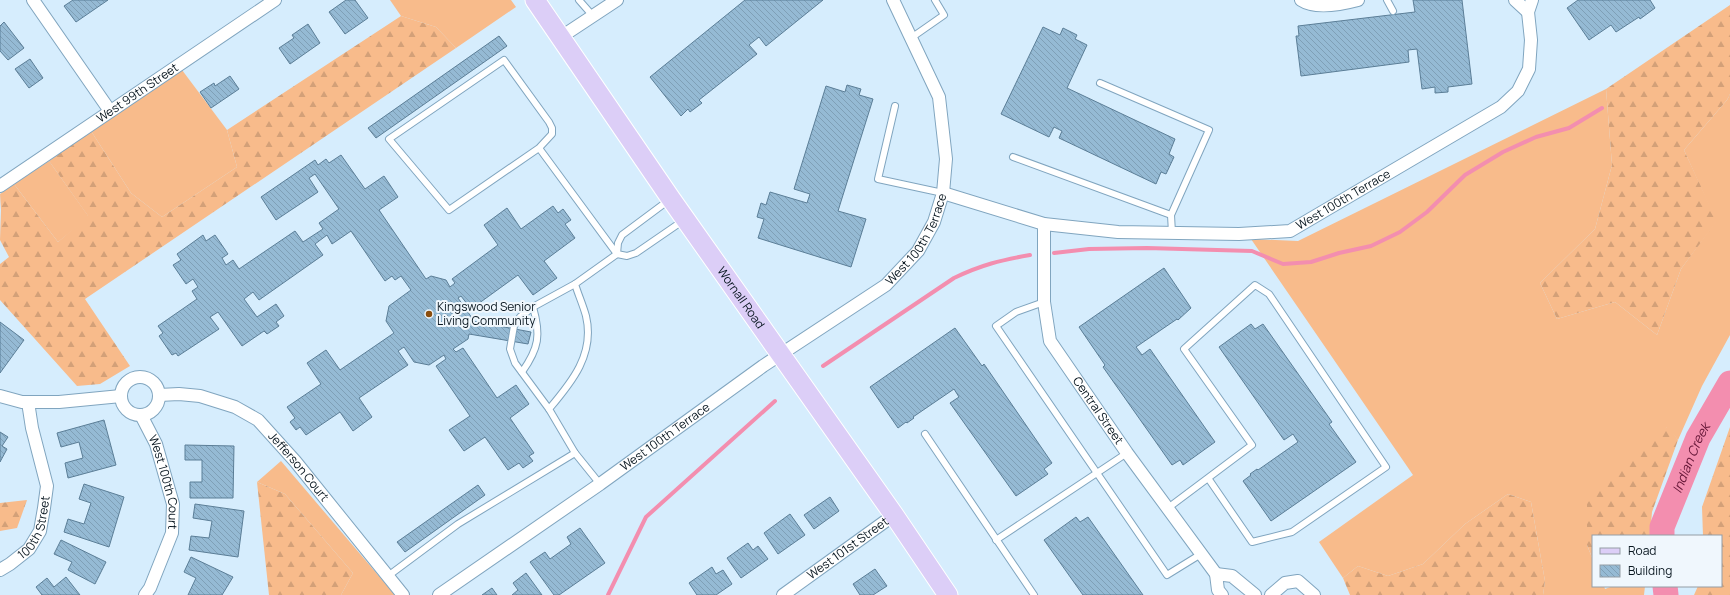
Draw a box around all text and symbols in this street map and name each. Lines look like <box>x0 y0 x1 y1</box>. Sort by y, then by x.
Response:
street label: West 99th Street <box>93 59 182 126</box>
street label: West 100th Terrace <box>1293 165 1393 234</box>
street label: West 100th Terrace <box>881 191 950 289</box>
street label: Wornall Road <box>713 263 769 332</box>
place label: Kingswood Senior Living Community <box>437 298 536 329</box>
marker: Kingswood Senior Living Community <box>424 309 434 319</box>
street label: Central Street <box>1069 373 1128 448</box>
street label: West 100th Terrace <box>617 398 713 475</box>
water label: Indian Creek <box>1668 417 1715 495</box>
street label: Jefferson Court <box>265 428 333 505</box>
street label: West 100th Court <box>145 432 182 530</box>
street label: 100th Street <box>14 495 54 563</box>
street label: West 101st Street <box>803 513 892 583</box>
legend <box>1592 535 1722 587</box>
text: Road <box>1628 542 1656 559</box>
text: Building <box>1628 562 1672 579</box>

